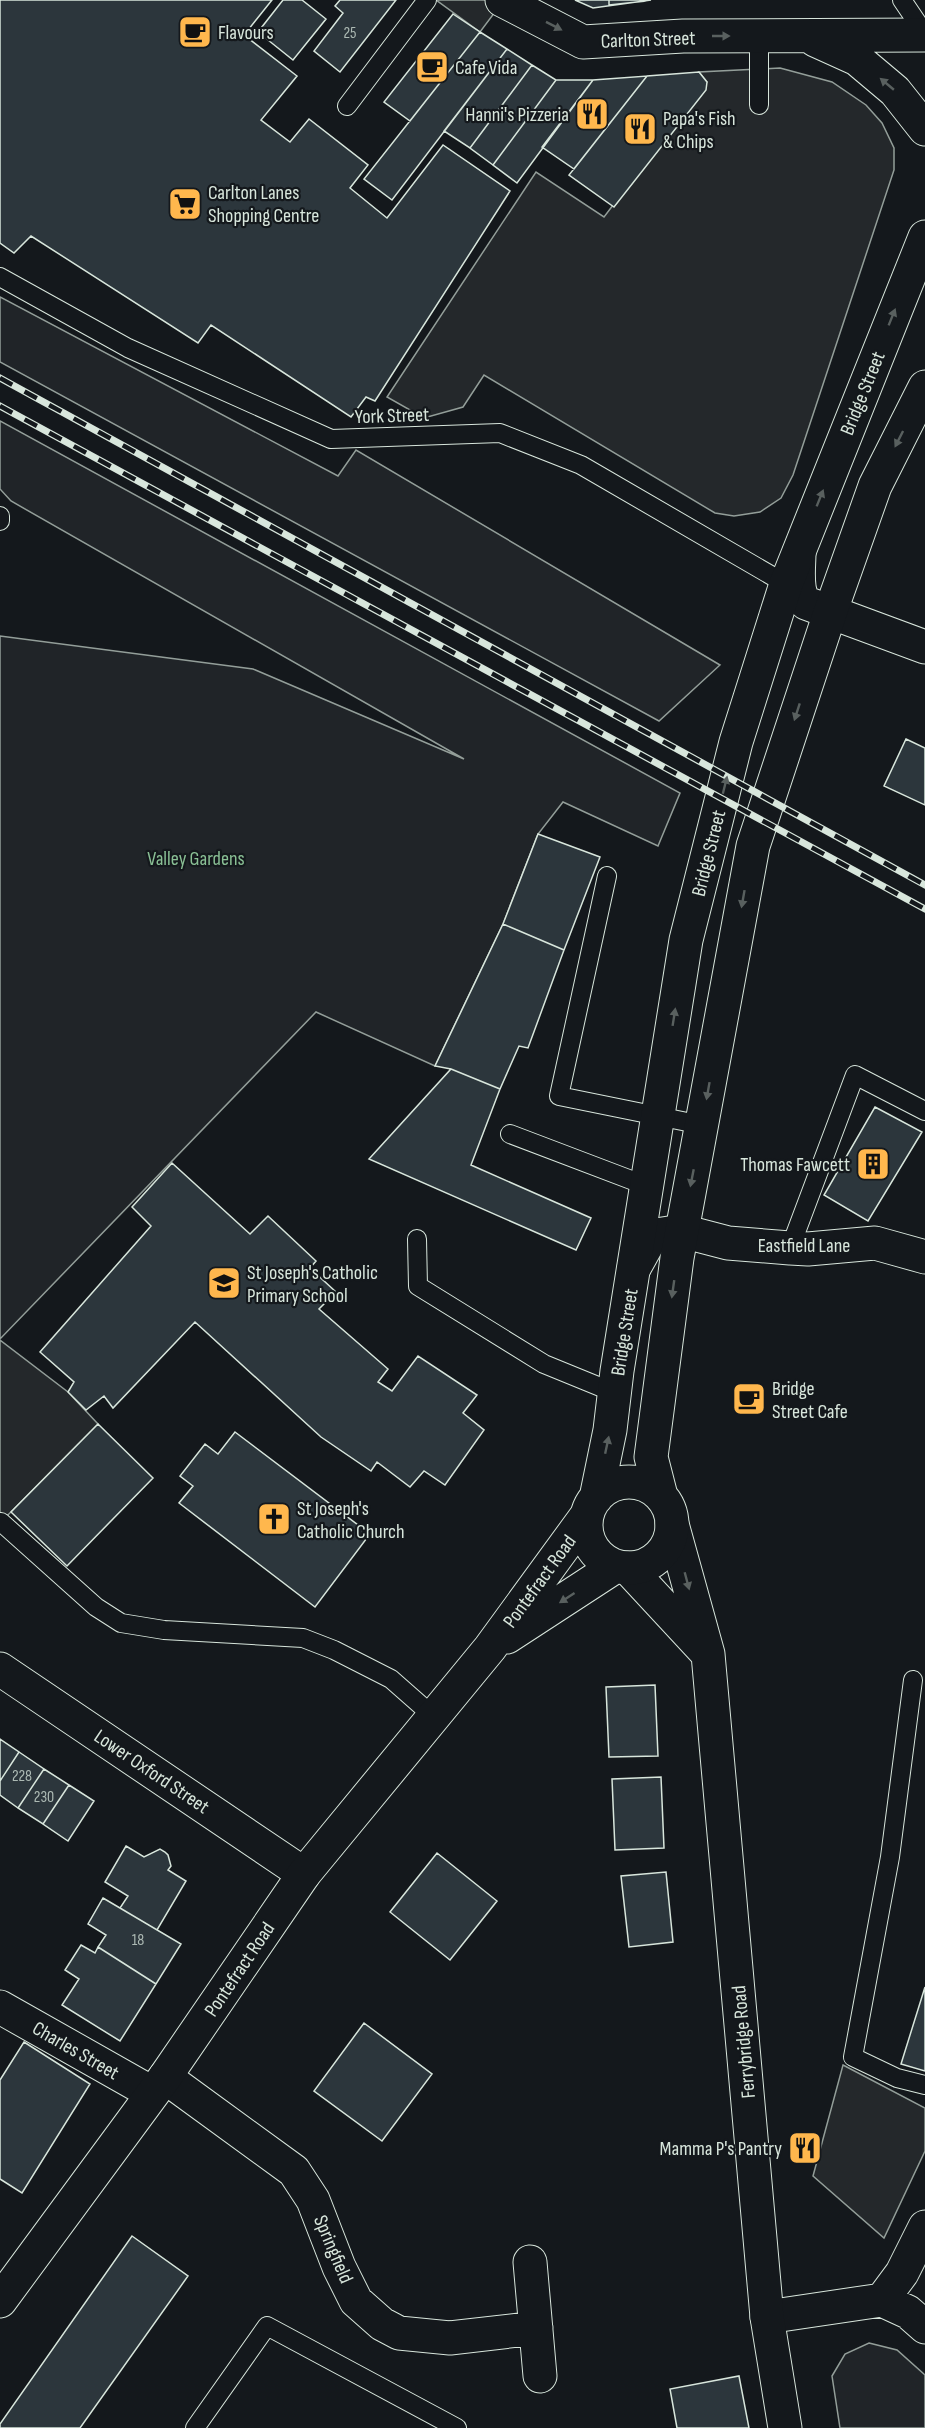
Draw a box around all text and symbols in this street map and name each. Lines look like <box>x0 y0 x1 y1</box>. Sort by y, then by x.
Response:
cafe icon: Flavours <box>177 14 213 50</box>
place label: Flavours <box>218 21 274 45</box>
one-way arrow <box>545 22 562 31</box>
house number: 25 <box>343 24 357 43</box>
street label: Carlton Street <box>600 26 696 54</box>
one-way arrow <box>712 31 731 41</box>
cafe icon: Cafe Vida <box>414 49 450 85</box>
place label: Cafe Vida <box>455 56 517 80</box>
one-way arrow <box>879 78 895 91</box>
restaurant icon: Hanni's Pizzeria <box>574 96 610 132</box>
place label: Hanni's Pizzeria <box>465 103 569 127</box>
place label: Papa's Fish & Chips <box>663 107 736 154</box>
restaurant icon: Papa's Fish & Chips <box>622 111 658 147</box>
place label: Carlton Lanes Shopping Centre <box>208 181 319 228</box>
supermarket icon: Carlton Lanes Shopping Centre <box>167 186 203 222</box>
one-way arrow <box>888 308 897 326</box>
street label: Bridge Street <box>835 348 891 439</box>
street label: York Street <box>354 403 430 429</box>
one-way arrow <box>894 430 903 447</box>
one-way arrow <box>816 489 825 507</box>
one-way arrow <box>792 703 802 721</box>
one-way arrow <box>721 776 730 794</box>
street label: Bridge Street <box>687 808 731 899</box>
park label: Valley Gardens <box>147 847 245 871</box>
one-way arrow <box>738 890 747 909</box>
one-way arrow <box>670 1007 679 1026</box>
one-way arrow <box>703 1082 712 1101</box>
building icon: Thomas Fawcett <box>855 1146 891 1182</box>
place label: Thomas Fawcett <box>740 1153 850 1177</box>
one-way arrow <box>687 1169 696 1188</box>
street label: Eastfield Lane <box>758 1234 850 1258</box>
place label: St Joseph's Catholic Primary School <box>247 1261 378 1308</box>
school or university icon: St Joseph's Catholic Primary School <box>206 1265 242 1301</box>
one-way arrow <box>668 1280 677 1299</box>
street label: Bridge Street <box>606 1287 644 1378</box>
place label: Bridge Street Cafe <box>772 1377 848 1424</box>
cafe icon: Bridge Street Cafe <box>731 1381 767 1417</box>
one-way arrow <box>603 1436 612 1455</box>
place label: St Joseph's Catholic Church <box>297 1497 405 1544</box>
church icon: St Joseph's Catholic Church <box>256 1501 292 1537</box>
street label: Pontefract Road <box>498 1531 581 1633</box>
one-way arrow <box>683 1571 693 1590</box>
one-way arrow <box>558 1592 575 1603</box>
street label: Lower Oxford Street <box>89 1725 214 1819</box>
house number: 228 <box>12 1767 32 1786</box>
house number: 230 <box>34 1788 54 1807</box>
street label: Pontefract Road <box>199 1918 280 2021</box>
house number: 18 <box>132 1931 144 1950</box>
street label: Ferrybridge Road <box>727 1984 761 2099</box>
street label: Charles Street <box>28 2016 123 2085</box>
restaurant icon: Mamma P's Pantry <box>787 2130 823 2166</box>
place label: Mamma P's Pantry <box>660 2137 782 2161</box>
street label: Springfield <box>308 2212 358 2287</box>

